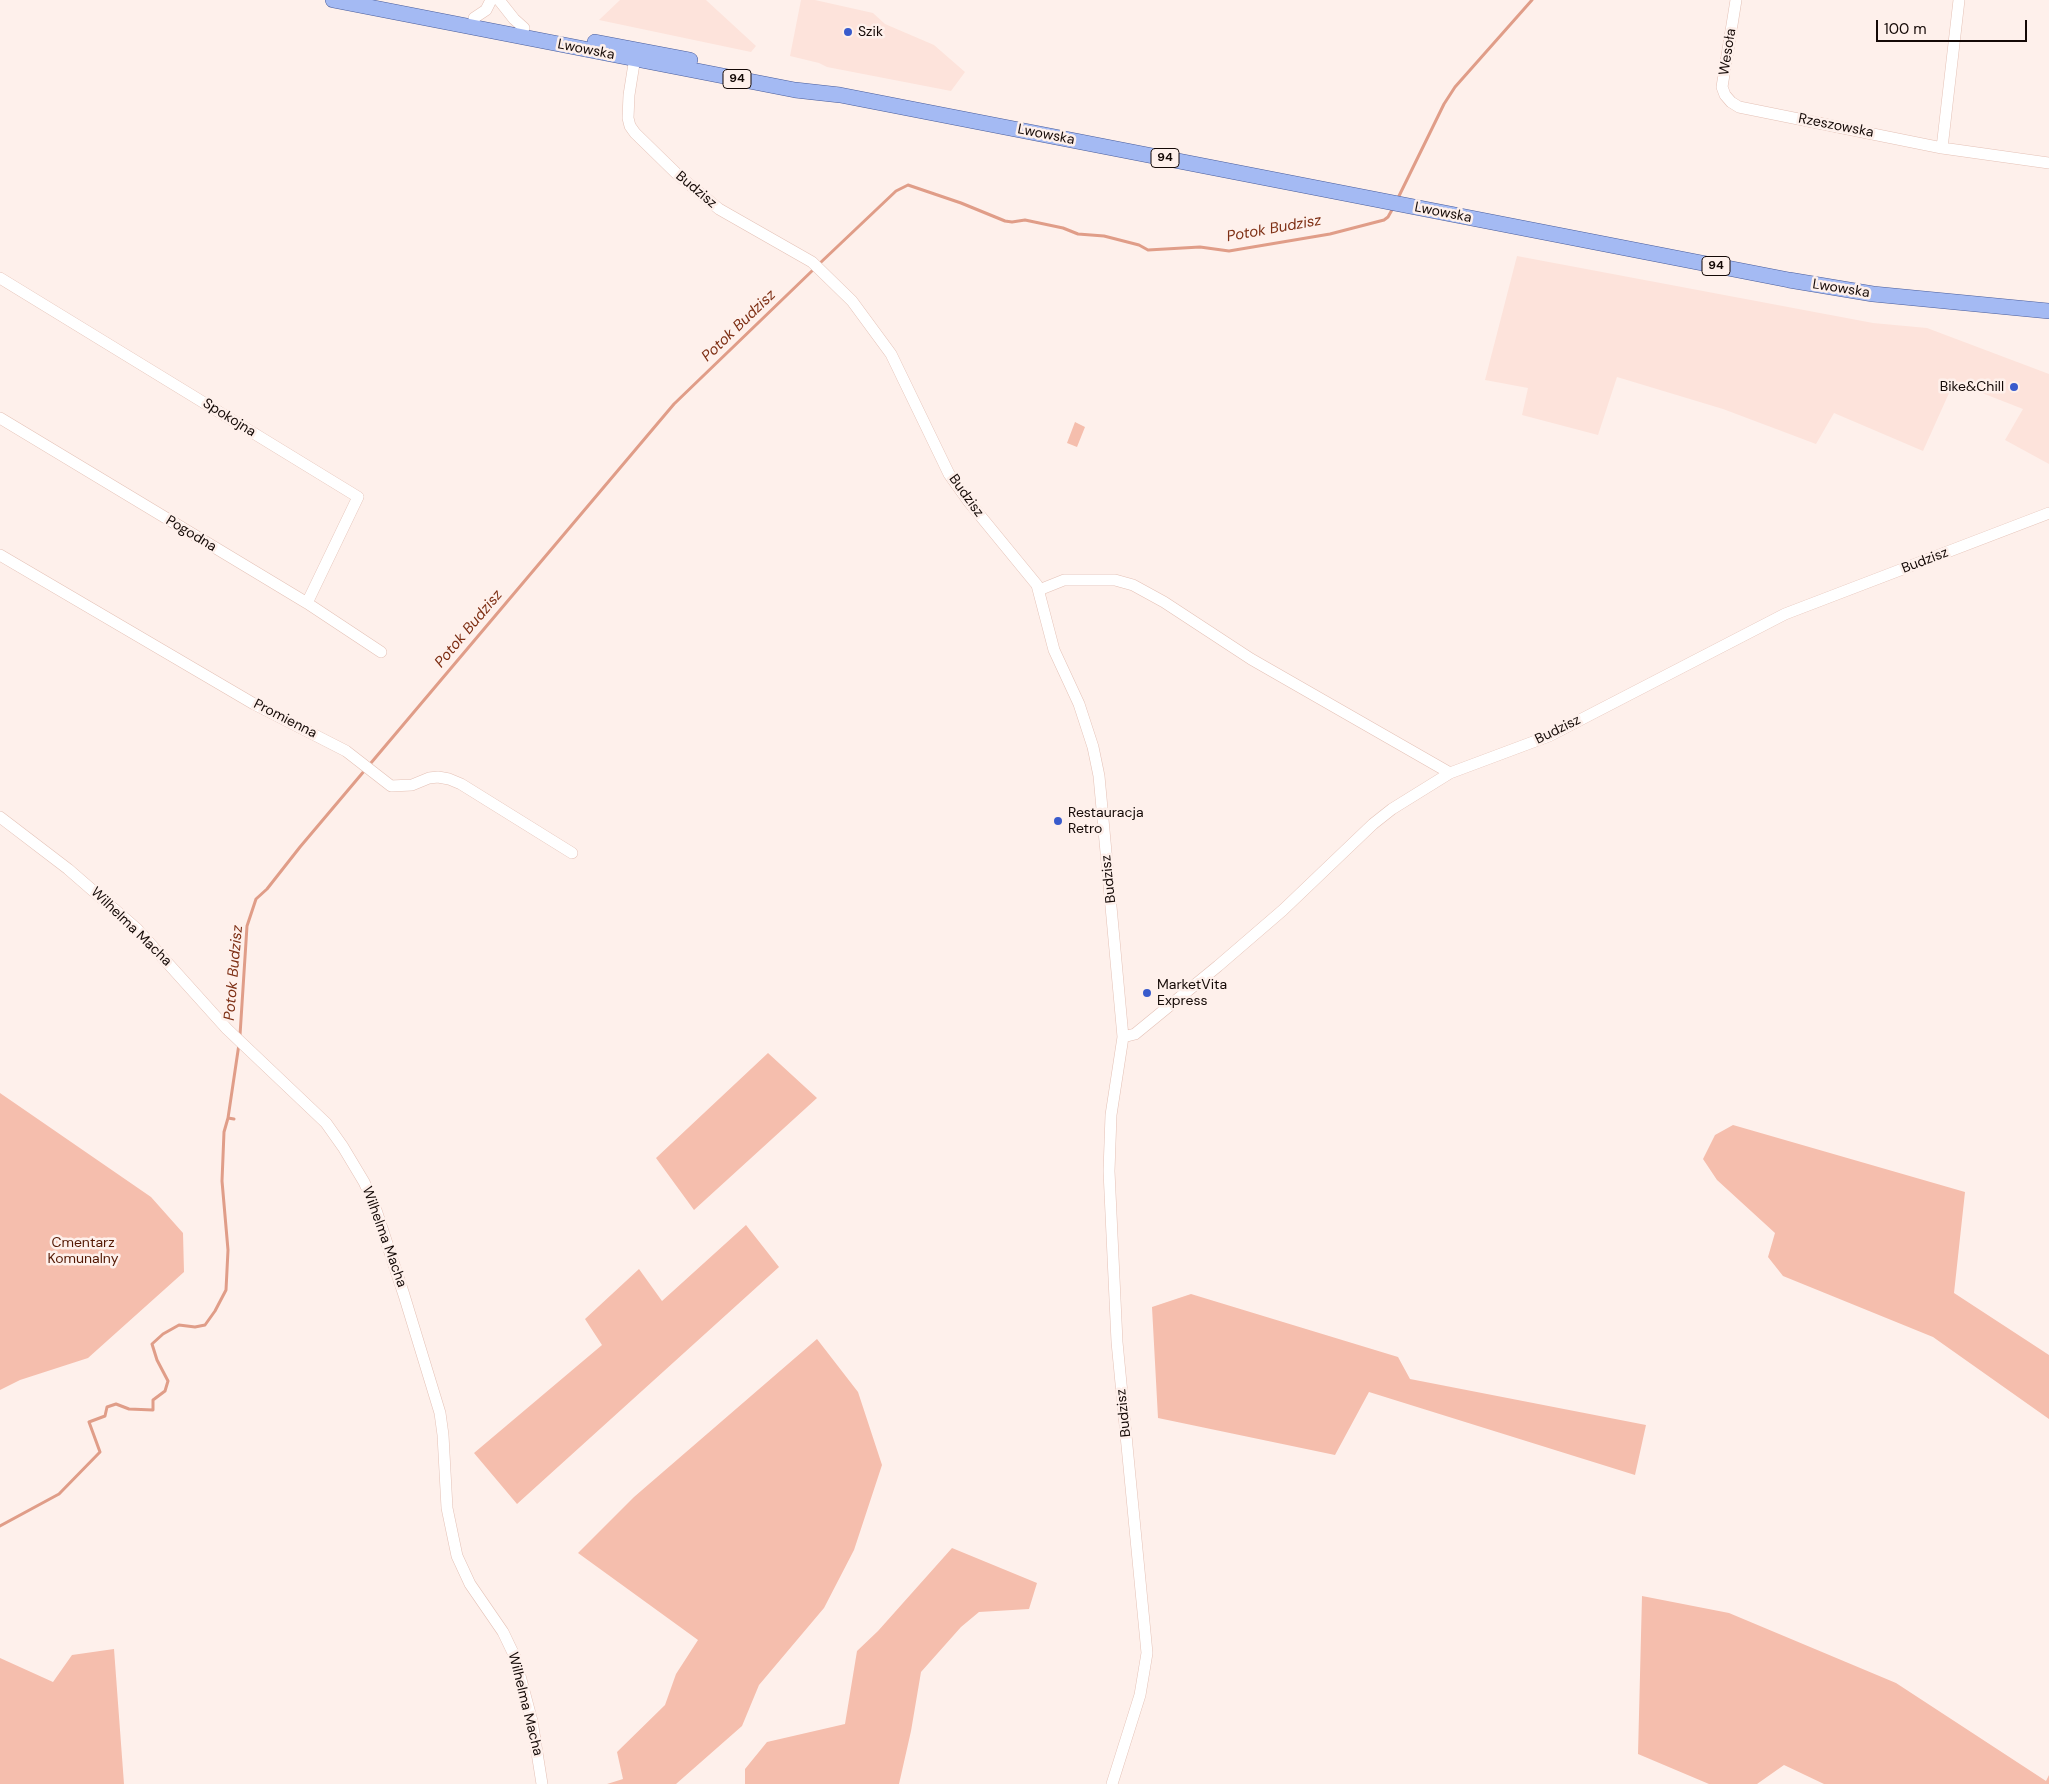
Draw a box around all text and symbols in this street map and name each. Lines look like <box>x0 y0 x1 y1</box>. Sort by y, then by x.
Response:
scale bar <box>1879 10 2030 42</box>
text: 100 m <box>1884 19 1927 39</box>
place label: Szik <box>858 24 883 40</box>
marker: Szik <box>842 26 854 38</box>
street label: Wesoła <box>1716 27 1740 77</box>
street label: Lwowska <box>556 36 616 64</box>
road number: 94 <box>723 70 751 88</box>
street label: Rzeszowska <box>1797 110 1875 142</box>
street label: Lwowska <box>1016 121 1076 149</box>
road number: 94 <box>1151 148 1179 168</box>
street label: Budzisz <box>672 168 720 212</box>
street label: Lwowska <box>1413 199 1473 227</box>
water label: Potok Budzisz <box>1225 212 1323 246</box>
road number: 94 <box>1702 256 1730 276</box>
street label: Lwowska <box>1811 276 1871 302</box>
water label: Potok Budzisz <box>698 286 780 366</box>
place label: Bike&Chill <box>1940 379 2004 395</box>
marker: Bike&Chill <box>2008 381 2020 393</box>
street label: Spokojna <box>199 395 259 441</box>
street label: Budzisz <box>945 471 987 521</box>
street label: Pogodna <box>163 512 219 556</box>
street label: Budzisz <box>1899 544 1951 578</box>
water label: Potok Budzisz <box>431 587 507 671</box>
street label: Promienna <box>251 696 319 742</box>
street label: Budzisz <box>1533 712 1583 748</box>
place label: Restauracja Retro <box>1068 805 1144 838</box>
marker: Restauracja Retro <box>1052 815 1064 827</box>
street label: Budzisz <box>1098 854 1120 904</box>
street label: Wilhelma Macha <box>87 884 175 970</box>
water label: Potok Budzisz <box>221 925 247 1021</box>
place label: MarketVita Express <box>1157 977 1227 1010</box>
marker: MarketVita Express <box>1141 987 1153 999</box>
street label: Wilhelma Macha <box>358 1184 410 1290</box>
park label: Cmentarz Komunalny <box>48 1235 118 1268</box>
street label: Budzisz <box>1113 1388 1135 1438</box>
street label: Wilhelma Macha <box>504 1651 546 1757</box>

